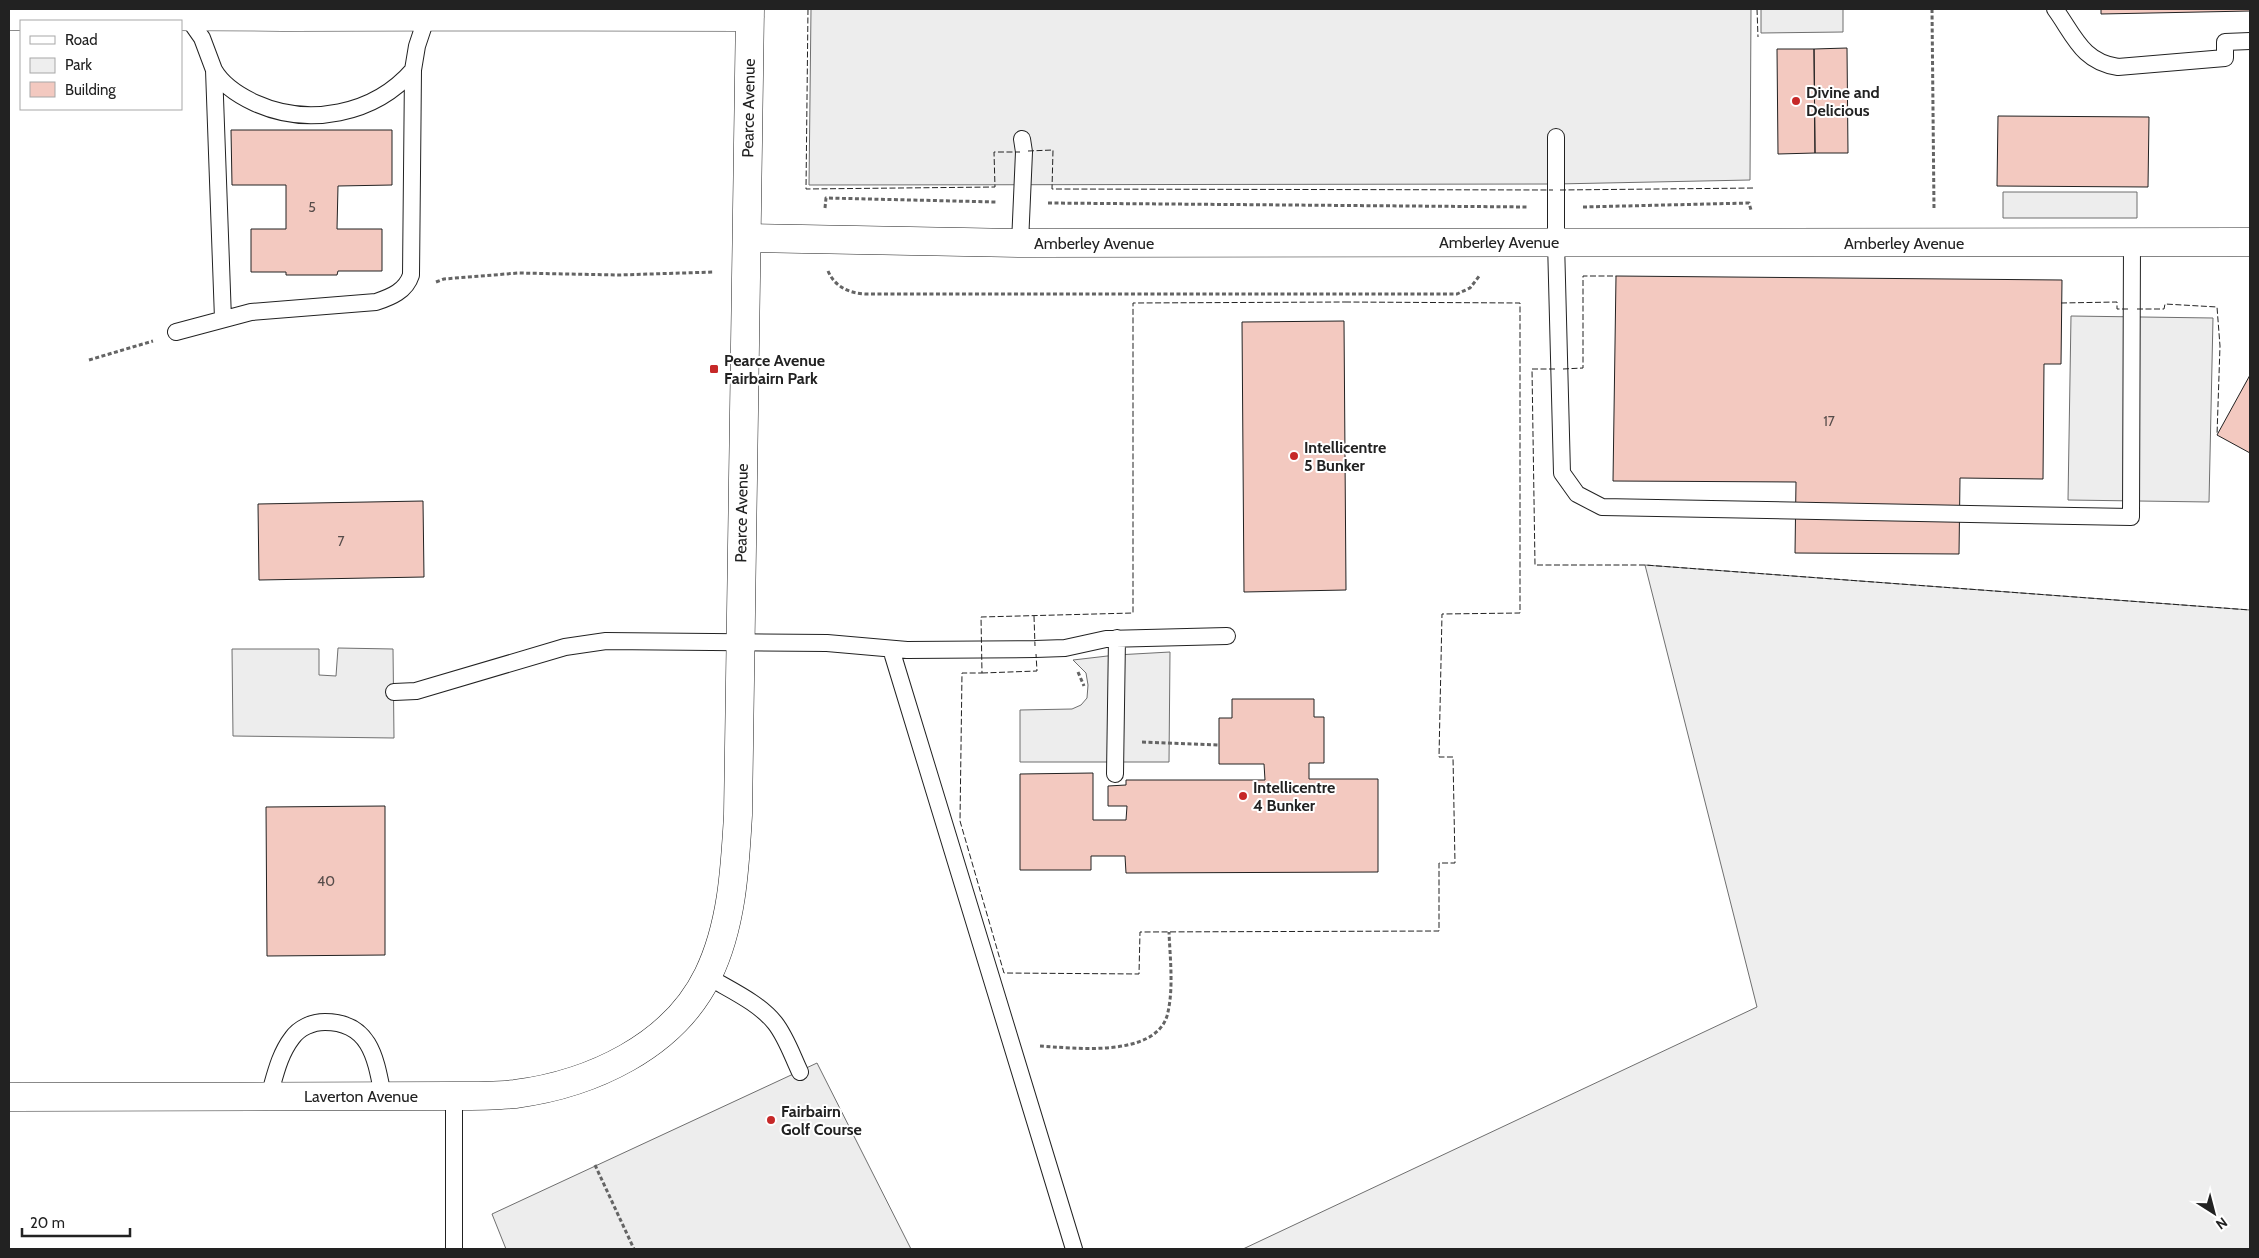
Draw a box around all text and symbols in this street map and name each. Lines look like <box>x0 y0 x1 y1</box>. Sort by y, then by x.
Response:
legend <box>20 20 182 110</box>
text: Road <box>65 31 98 49</box>
text: Park <box>65 56 92 74</box>
street label: Pearce Avenue <box>738 58 759 158</box>
text: Building <box>65 81 116 99</box>
place label: Divine and Delicious <box>1806 83 1880 120</box>
marker: Divine and Delicious <box>1790 95 1802 107</box>
house number: 5 <box>308 198 316 216</box>
street label: Amberley Avenue <box>1439 233 1559 252</box>
street label: Amberley Avenue <box>1034 234 1154 253</box>
street label: Amberley Avenue <box>1844 234 1964 253</box>
place label: Pearce Avenue Fairbairn Park <box>724 351 825 388</box>
marker: Pearce Avenue Fairbairn Park <box>708 363 720 375</box>
house number: 17 <box>1823 412 1835 430</box>
place label: Intellicentre 5 Bunker <box>1304 438 1386 475</box>
marker: Intellicentre 5 Bunker <box>1288 450 1300 462</box>
street label: Pearce Avenue <box>731 463 752 563</box>
house number: 7 <box>337 532 345 550</box>
place label: Intellicentre 4 Bunker <box>1253 778 1335 815</box>
marker: Intellicentre 4 Bunker <box>1237 790 1249 802</box>
house number: 40 <box>317 872 335 890</box>
street label: Laverton Avenue <box>304 1087 418 1106</box>
place label: Fairbairn Golf Course <box>781 1102 862 1139</box>
marker: Fairbairn Golf Course <box>765 1114 777 1126</box>
north arrow <box>2189 1188 2239 1238</box>
scale bar <box>22 1206 130 1238</box>
text: N <box>2212 1213 2231 1234</box>
text: 20 m <box>30 1214 65 1232</box>

